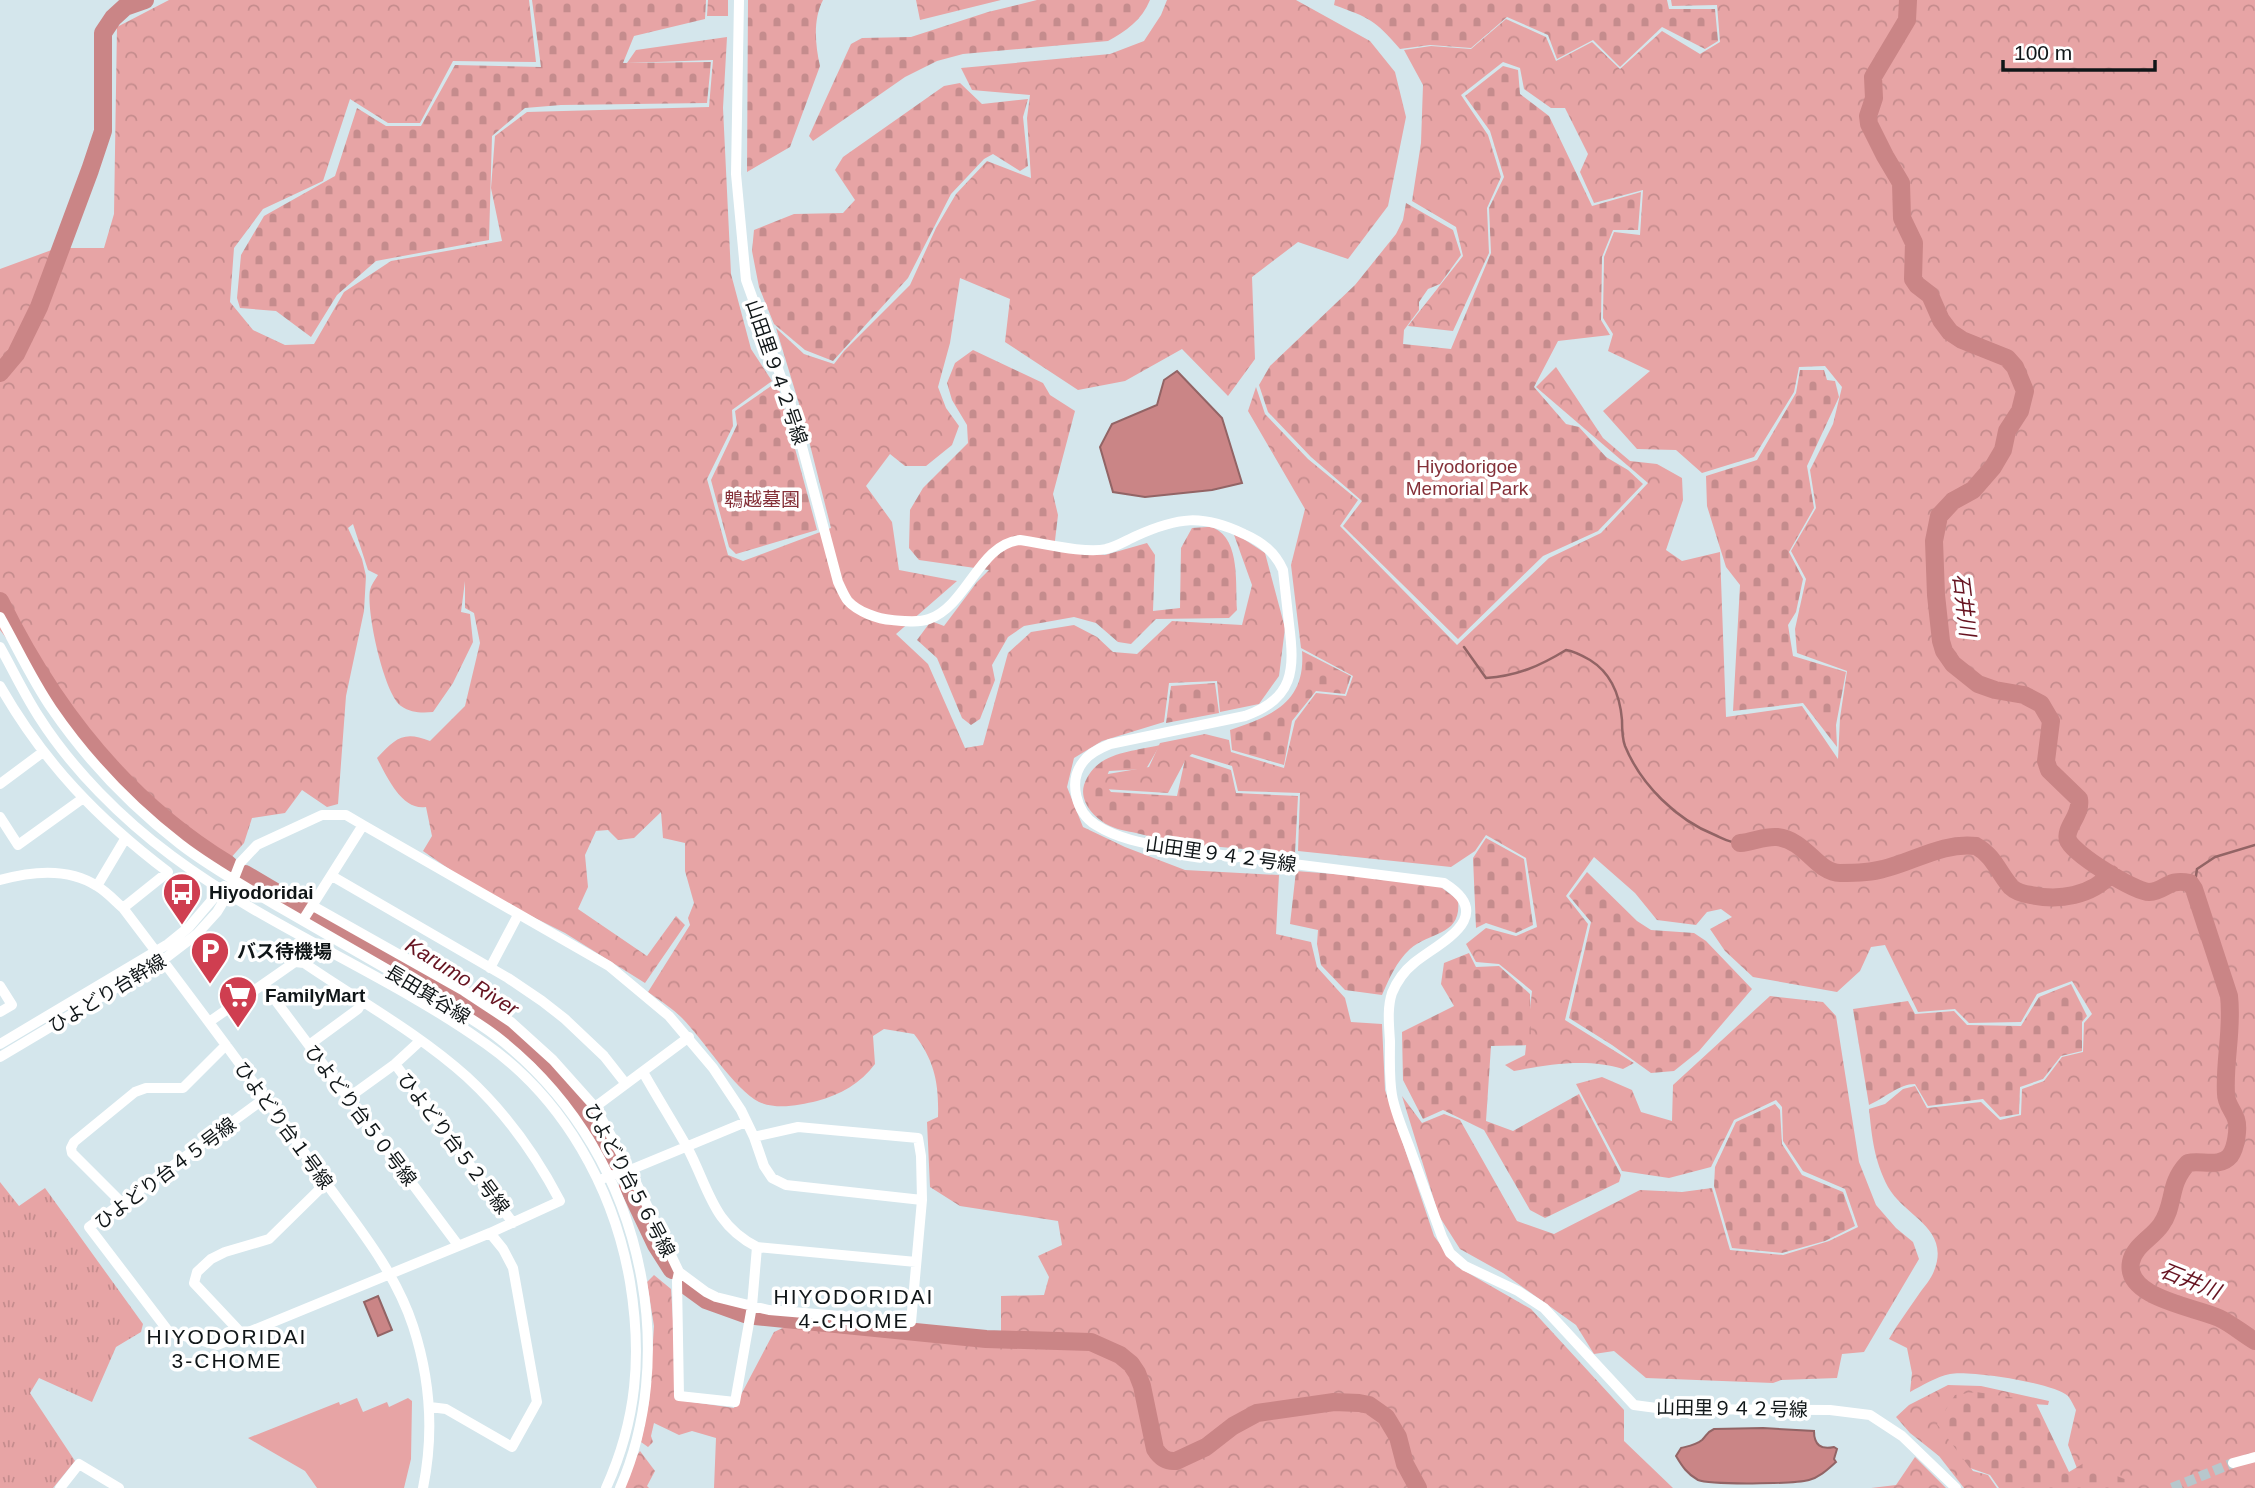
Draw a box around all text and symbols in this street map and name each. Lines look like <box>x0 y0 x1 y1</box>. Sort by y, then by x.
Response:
scale bar <box>2003 28 2155 72</box>
text: 100 m <box>2014 41 2072 64</box>
street label: 山田里９４２号線 <box>742 297 811 447</box>
park label: Hiyodorigoe Memorial Park <box>1406 456 1529 499</box>
park label: 鵯越墓園 <box>724 489 800 510</box>
water label: 石井川 <box>1949 572 1980 640</box>
street label: 山田里９４２号線 <box>1144 834 1298 875</box>
bus stop icon: Hiyodoridai <box>161 871 203 926</box>
place label: Hiyodoridai <box>209 882 314 903</box>
parking icon: バス待機場 <box>189 930 231 985</box>
water label: Karumo River <box>402 933 524 1021</box>
place label: バス待機場 <box>237 941 332 962</box>
street label: ひよどり台幹線 <box>45 950 170 1037</box>
street label: 長田箕谷線 <box>382 961 474 1028</box>
supermarket icon: FamilyMart <box>217 974 259 1029</box>
place label: FamilyMart <box>265 985 366 1006</box>
street label: ひよどり台５０号線 <box>301 1041 420 1190</box>
street label: ひよどり台１号線 <box>230 1058 337 1193</box>
street label: ひよどり台５２号線 <box>394 1069 513 1218</box>
street label: ひよどり台５６号線 <box>580 1100 679 1261</box>
street label: ひよどり台４５号線 <box>91 1114 240 1233</box>
water label: 石井川 <box>2157 1258 2226 1304</box>
district label: HIYODORIDAI 4-CHOME <box>774 1285 934 1332</box>
district label: HIYODORIDAI 3-CHOME <box>147 1325 307 1372</box>
street label: 山田里９４２号線 <box>1656 1397 1808 1420</box>

